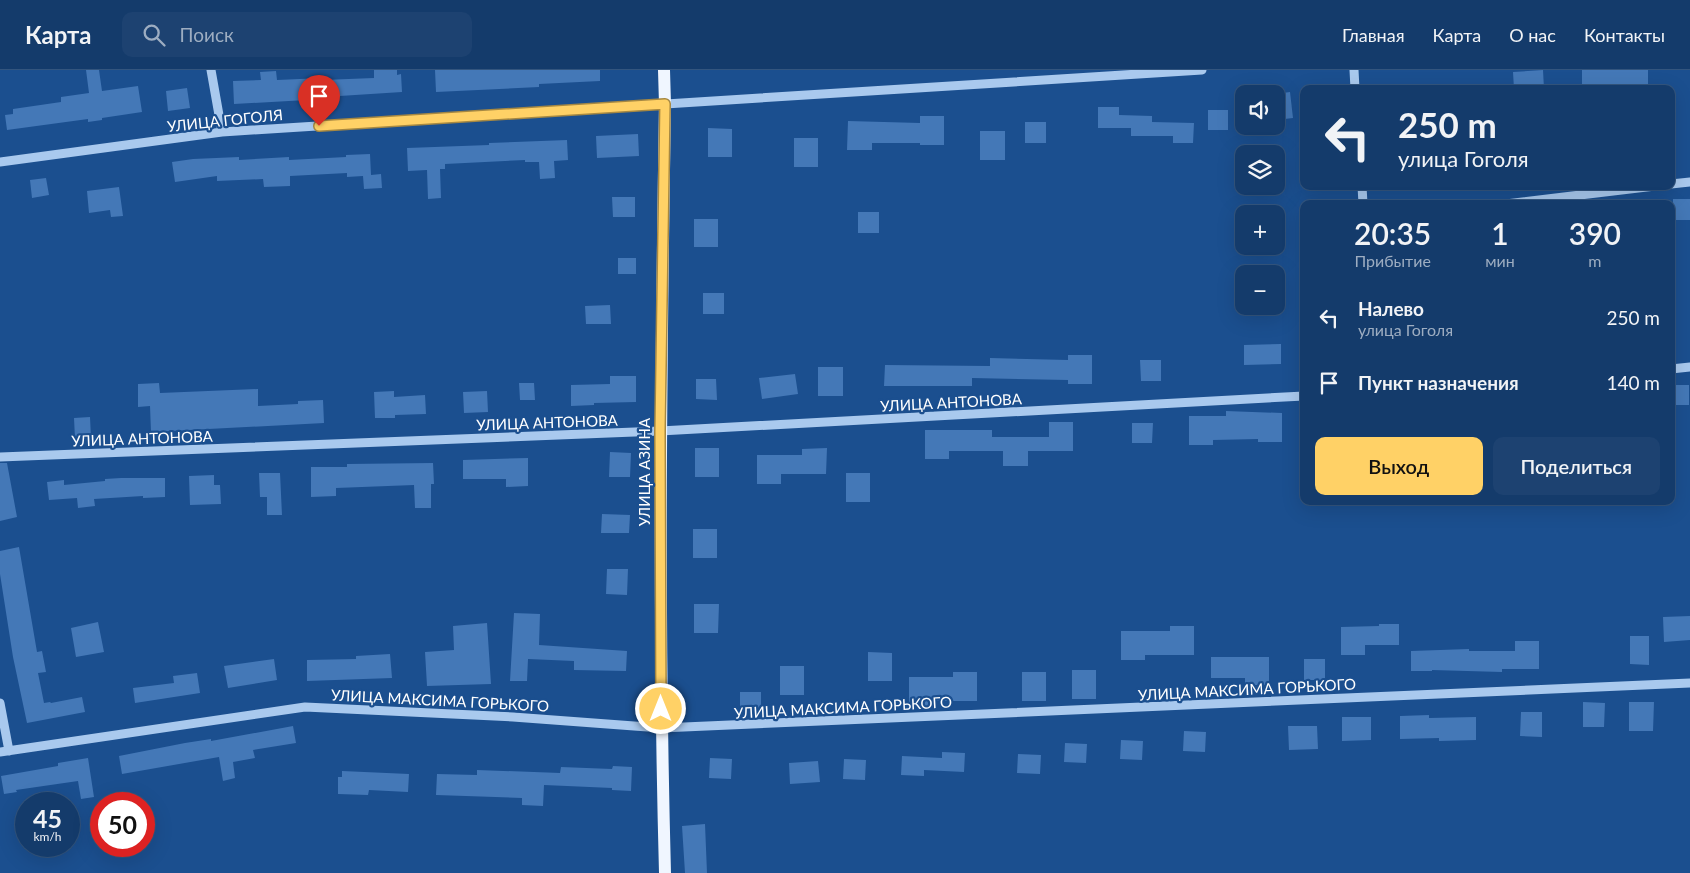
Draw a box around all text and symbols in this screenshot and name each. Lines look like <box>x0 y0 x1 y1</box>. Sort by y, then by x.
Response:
search box <box>122 12 472 57</box>
text: Карта <box>25 20 92 49</box>
icon: search <box>140 21 168 49</box>
text: Поиск <box>180 23 234 46</box>
text: Главная <box>1342 24 1405 46</box>
text: Карта <box>1433 24 1481 46</box>
text: О нас <box>1509 24 1556 46</box>
text: Контакты <box>1584 24 1665 46</box>
pin <box>298 75 340 126</box>
icon: arrive <box>305 82 333 110</box>
map controls <box>1235 85 1285 315</box>
button: sound <box>1235 85 1285 135</box>
text: 250 m <box>1398 103 1497 145</box>
street label: УЛИЦА ГОГОЛЯ <box>166 105 284 135</box>
icon: left <box>1315 105 1380 170</box>
button: layers <box>1235 145 1285 195</box>
text: улица Гоголя <box>1398 145 1529 172</box>
button: + <box>1235 205 1285 255</box>
text: 20:35 <box>1354 215 1431 251</box>
text: 1 <box>1491 215 1509 251</box>
text: 390 <box>1569 215 1621 251</box>
text: Прибытие <box>1354 251 1431 270</box>
text: мин <box>1485 251 1515 270</box>
text: m <box>1588 251 1601 270</box>
button: − <box>1235 265 1285 315</box>
text: Налево <box>1358 297 1424 320</box>
icon: left <box>1315 304 1343 332</box>
text: 250 m <box>1606 306 1660 329</box>
text: улица Гоголя <box>1358 320 1453 339</box>
icon: arrive <box>1315 369 1343 397</box>
text: Пункт назначения <box>1358 371 1519 394</box>
text: 140 m <box>1606 371 1660 394</box>
street label: УЛИЦА АНТОНОВА <box>880 389 1023 415</box>
street label: УЛИЦА АНТОНОВА <box>476 411 619 433</box>
street label: УЛИЦА АЗИНА <box>635 417 653 526</box>
street label: УЛИЦА АНТОНОВА <box>71 427 214 449</box>
button: Выход <box>1315 437 1483 495</box>
button: Поделиться <box>1493 437 1660 495</box>
street label: УЛИЦА МАКСИМА ГОРЬКОГО <box>1138 674 1356 704</box>
position arrow <box>634 682 686 734</box>
street label: УЛИЦА МАКСИМА ГОРЬКОГО <box>331 685 549 715</box>
street label: УЛИЦА МАКСИМА ГОРЬКОГО <box>734 692 952 722</box>
speed limit sign: 50 <box>90 792 155 857</box>
text: 45 <box>33 803 62 833</box>
text: km/h <box>33 829 62 844</box>

